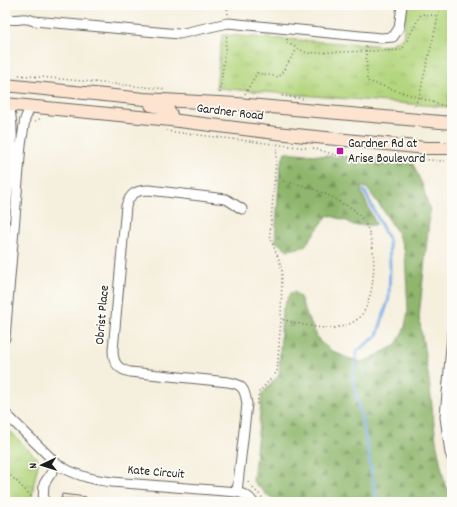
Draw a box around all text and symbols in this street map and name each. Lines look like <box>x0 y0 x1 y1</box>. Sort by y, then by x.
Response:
street label: Gardner Road <box>195 99 265 127</box>
place label: Gardner Rd at Arise Boulevard <box>348 135 425 169</box>
marker: Gardner Rd at Arise Boulevard <box>335 146 345 156</box>
street label: Obrist Place <box>91 284 115 346</box>
north arrow <box>22 445 62 485</box>
street label: Kate Circuit <box>127 461 186 485</box>
text: N <box>26 462 42 469</box>

